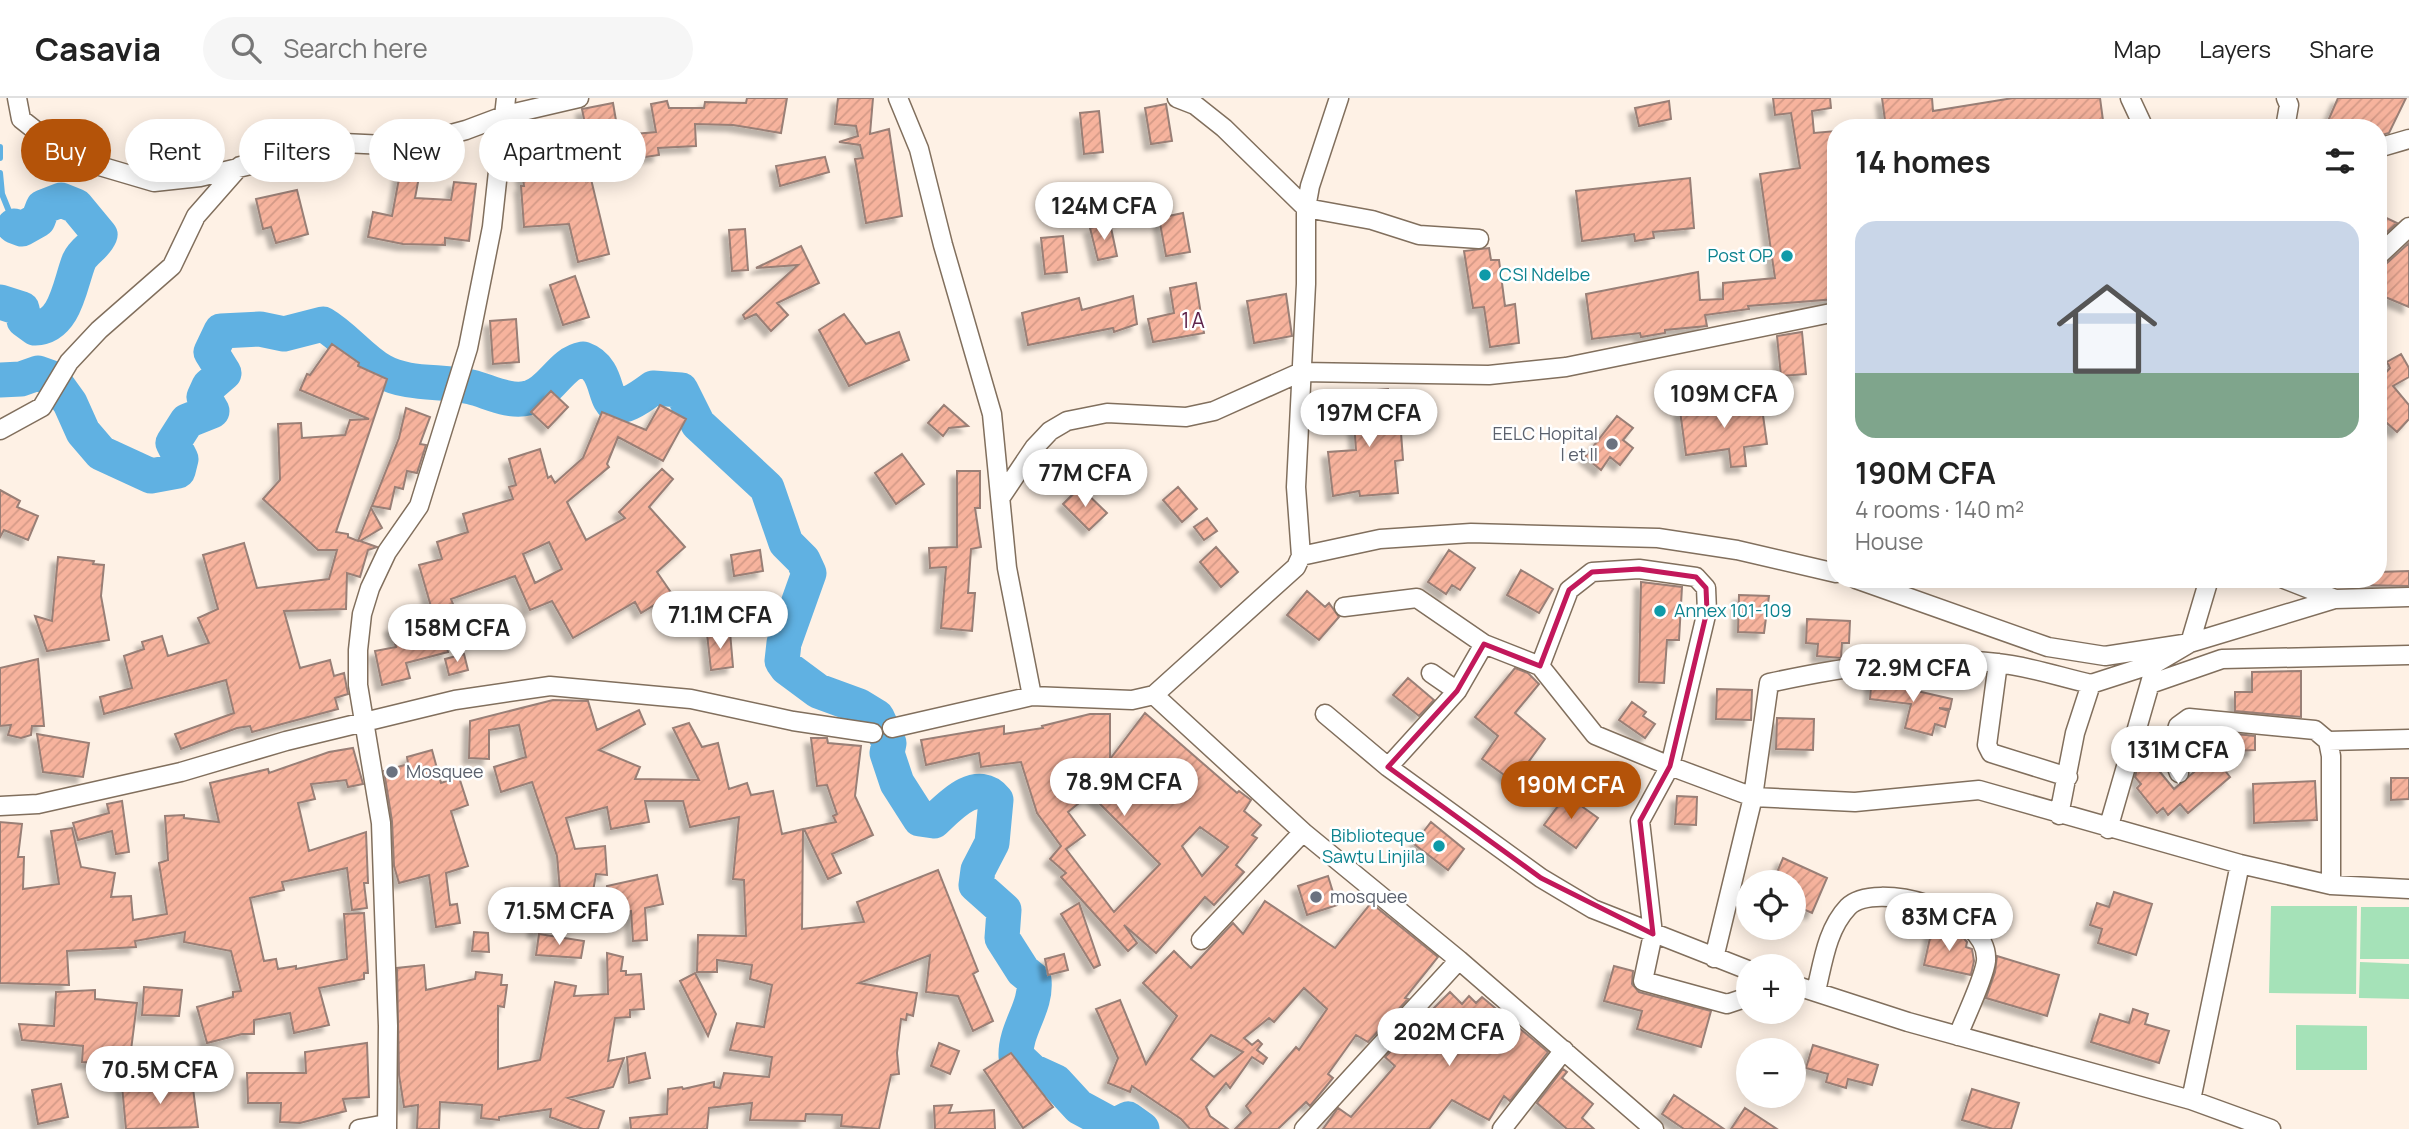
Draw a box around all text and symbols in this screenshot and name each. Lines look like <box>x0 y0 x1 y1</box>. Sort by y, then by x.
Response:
search box <box>203 17 693 80</box>
text: Casavia <box>35 26 161 71</box>
icon: search <box>227 29 265 67</box>
text: Search here <box>283 30 428 66</box>
text: Map <box>2114 32 2161 65</box>
text: Layers <box>2199 32 2271 65</box>
text: Share <box>2309 32 2374 65</box>
chip: Buy <box>21 119 111 182</box>
chip: Rent <box>125 119 225 182</box>
chip: Filters <box>239 119 355 182</box>
chip: New <box>369 119 465 182</box>
chip: Apartment <box>479 119 646 182</box>
text: 14 homes <box>1855 141 1991 182</box>
icon: filters <box>2321 142 2359 180</box>
pin: 124M CFA <box>1032 183 1176 242</box>
text: 124M CFA <box>1051 189 1157 221</box>
place label: Post OP <box>1707 243 1773 267</box>
marker: Post OP <box>1779 248 1795 264</box>
place label: CSI Ndelbe <box>1499 262 1590 286</box>
icon: home <box>2044 266 2170 392</box>
marker: CSI Ndelbe <box>1477 267 1493 283</box>
district label: 1A <box>1181 306 1207 334</box>
pin: 109M CFA <box>1652 370 1796 430</box>
text: 109M CFA <box>1670 377 1778 409</box>
pin: 197M CFA <box>1297 390 1441 449</box>
text: 197M CFA <box>1316 396 1422 428</box>
place label: EELC Hopital I et II <box>1493 421 1598 466</box>
marker: EELC Hopital I et II <box>1604 436 1620 452</box>
pin: 77M CFA <box>1020 450 1150 509</box>
text: 190M CFA <box>1855 452 1996 493</box>
text: 77M CFA <box>1038 456 1132 488</box>
text: 4 rooms · 140 m² <box>1855 493 2024 525</box>
text: House <box>1855 525 1924 557</box>
pin: 71.1M CFA <box>640 592 800 651</box>
text: 71.1M CFA <box>668 598 772 630</box>
place label: Annex 101-109 <box>1674 598 1792 622</box>
marker: Annex 101-109 <box>1652 603 1668 619</box>
pin: 158M CFA <box>385 604 529 664</box>
text: 158M CFA <box>404 611 510 643</box>
pin: 72.9M CFA <box>1833 644 1993 704</box>
text: 72.9M CFA <box>1855 651 1971 683</box>
pin: 131M CFA <box>2106 726 2250 786</box>
text: 131M CFA <box>2127 733 2229 765</box>
pin: 78.9M CFA <box>1044 758 1204 818</box>
place label: Mosquee <box>406 759 484 783</box>
pin: 190M CFA <box>1499 762 1643 821</box>
marker: Mosquee <box>384 764 400 780</box>
text: 78.9M CFA <box>1066 765 1182 797</box>
text: 190M CFA <box>1517 768 1625 800</box>
place label: Biblioteque Sawtu Linjila <box>1322 823 1425 868</box>
marker: Biblioteque Sawtu Linjila <box>1431 838 1447 854</box>
map controls <box>1736 870 1806 1108</box>
button: locate <box>1736 870 1806 940</box>
place label: mosquee <box>1330 884 1408 908</box>
pin: 71.5M CFA <box>479 888 639 947</box>
marker: mosquee <box>1308 889 1324 905</box>
text: 71.5M CFA <box>504 894 614 926</box>
pin: 83M CFA <box>1884 894 2014 953</box>
text: 83M CFA <box>1901 900 1997 932</box>
button: + <box>1736 954 1806 1024</box>
pin: 202M CFA <box>1377 1009 1521 1068</box>
text: 202M CFA <box>1393 1015 1505 1047</box>
button: − <box>1736 1038 1806 1108</box>
pin: 70.5M CFA <box>80 1046 240 1106</box>
text: 70.5M CFA <box>102 1053 218 1085</box>

